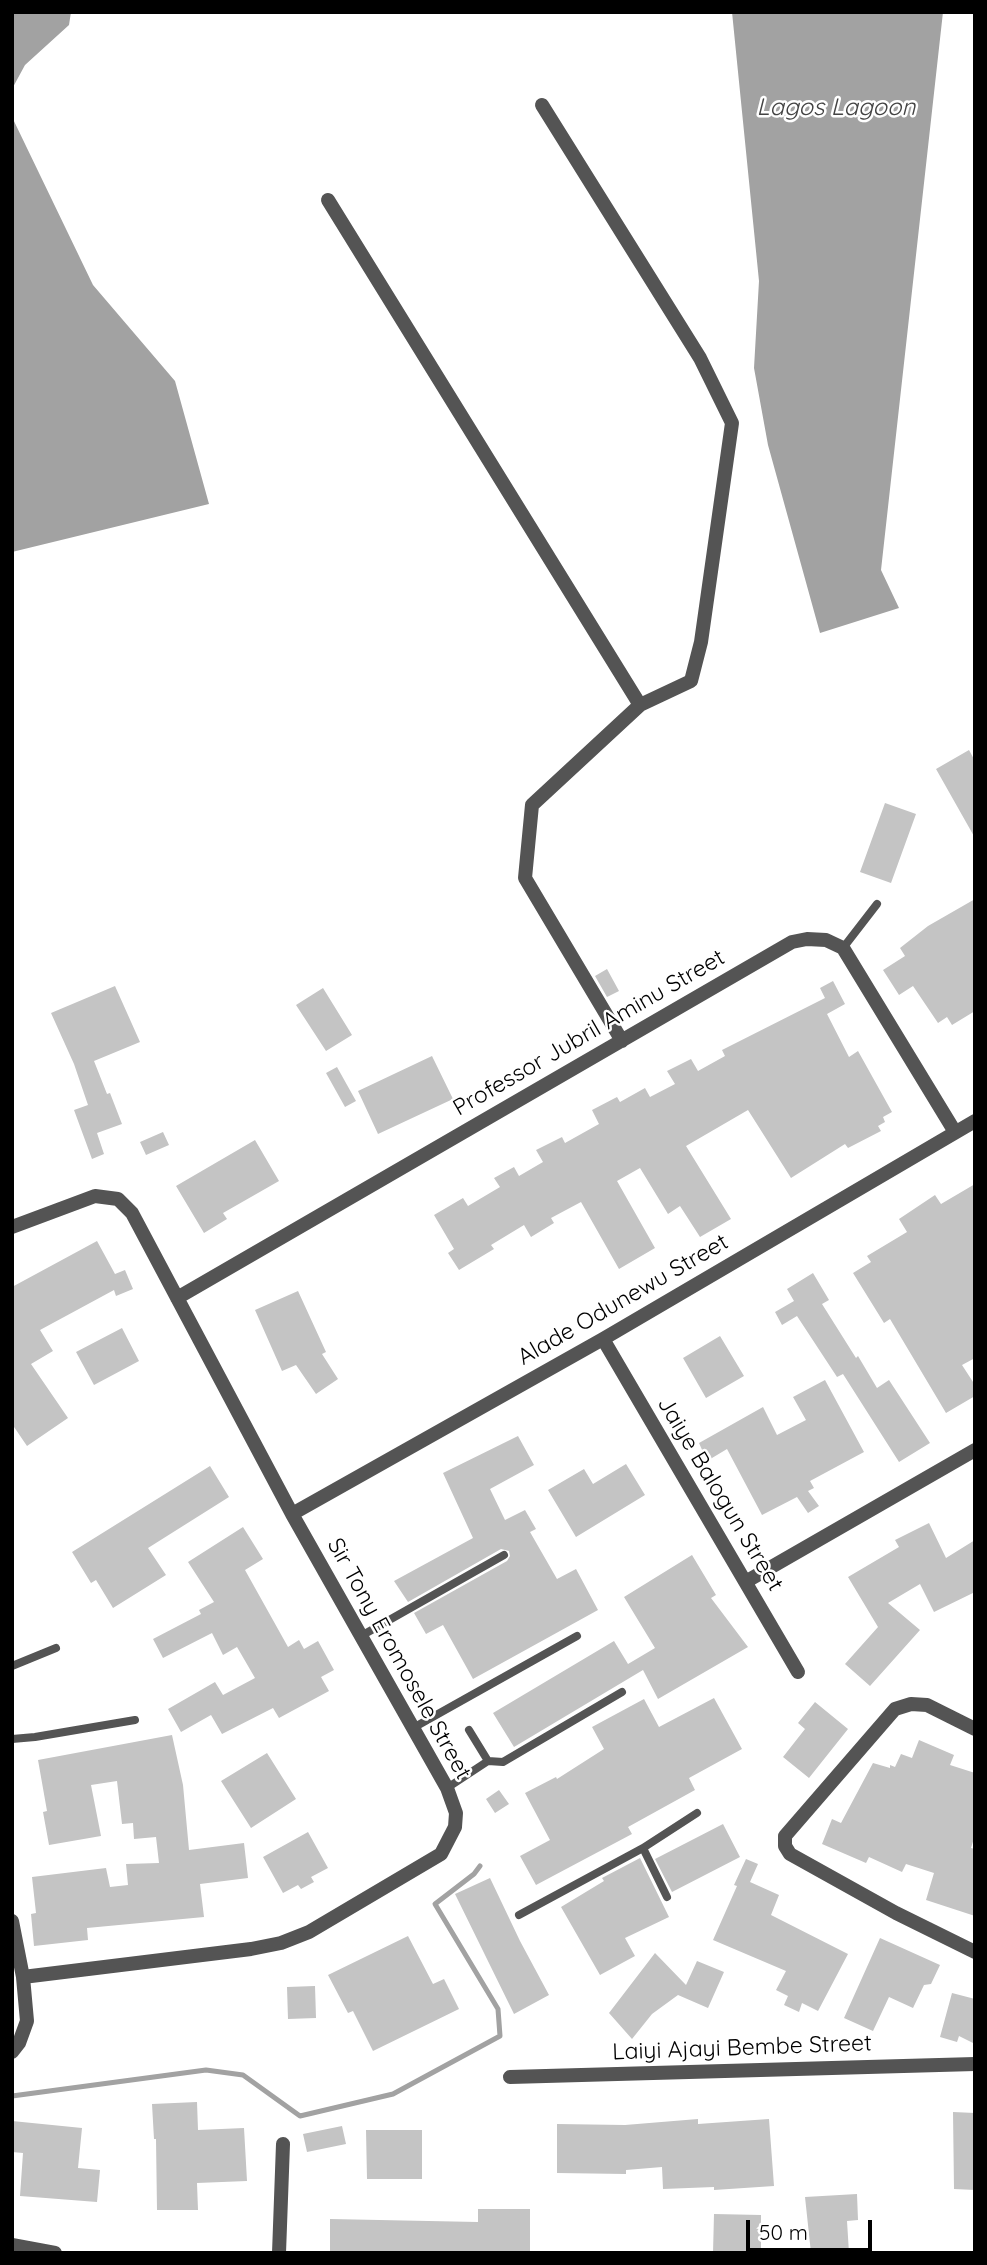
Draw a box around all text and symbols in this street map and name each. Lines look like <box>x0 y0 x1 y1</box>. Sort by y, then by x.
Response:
water label: Lagos Lagoon <box>757 94 915 122</box>
street label: Professor Jubril Aminu Street <box>448 944 730 1122</box>
street label: Alade Odunewu Street <box>513 1228 733 1372</box>
street label: Jaiye Balogun Street <box>651 1392 789 1596</box>
street label: Sir Tony Eromosele Street <box>321 1534 477 1784</box>
street label: Laiyi Ajayi Bembe Street <box>612 2030 872 2066</box>
scale bar <box>749 2206 875 2250</box>
text: 50 m <box>759 2219 808 2245</box>

